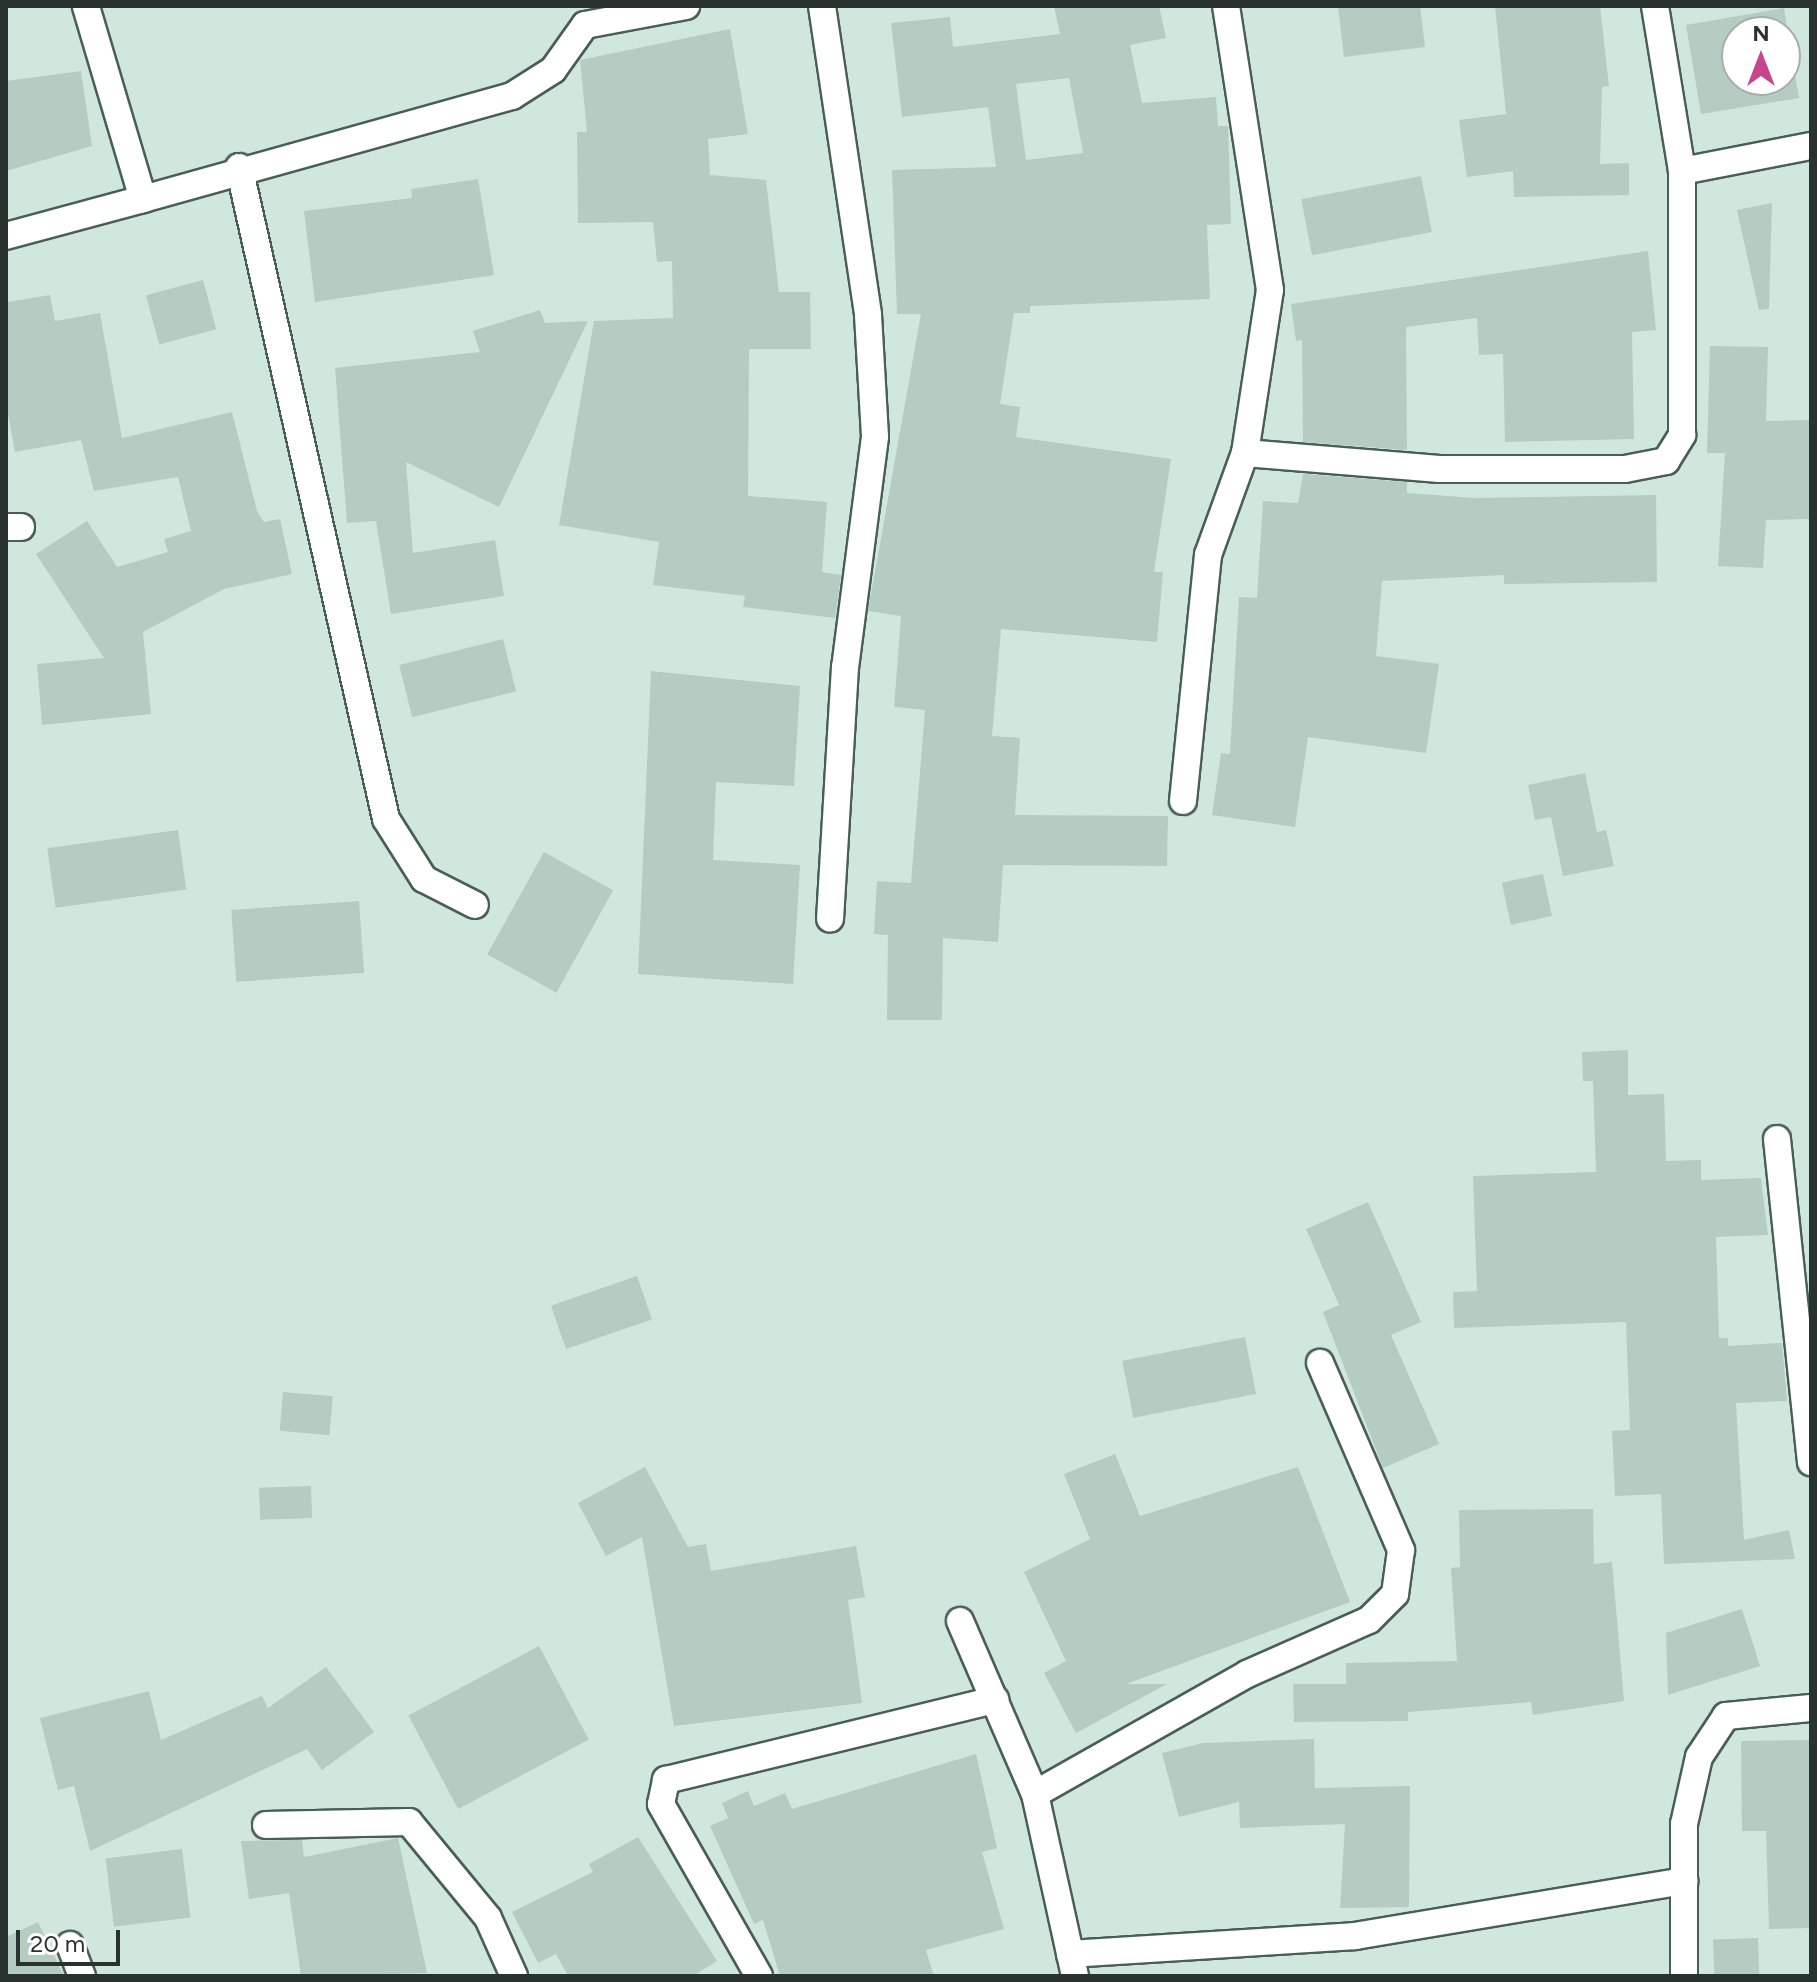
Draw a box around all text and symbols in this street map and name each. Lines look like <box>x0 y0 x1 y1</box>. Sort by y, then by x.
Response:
north arrow <box>1721 16 1801 96</box>
text: N <box>1752 20 1770 47</box>
scale bar <box>20 1914 124 1964</box>
text: 20 m <box>30 1929 85 1958</box>

